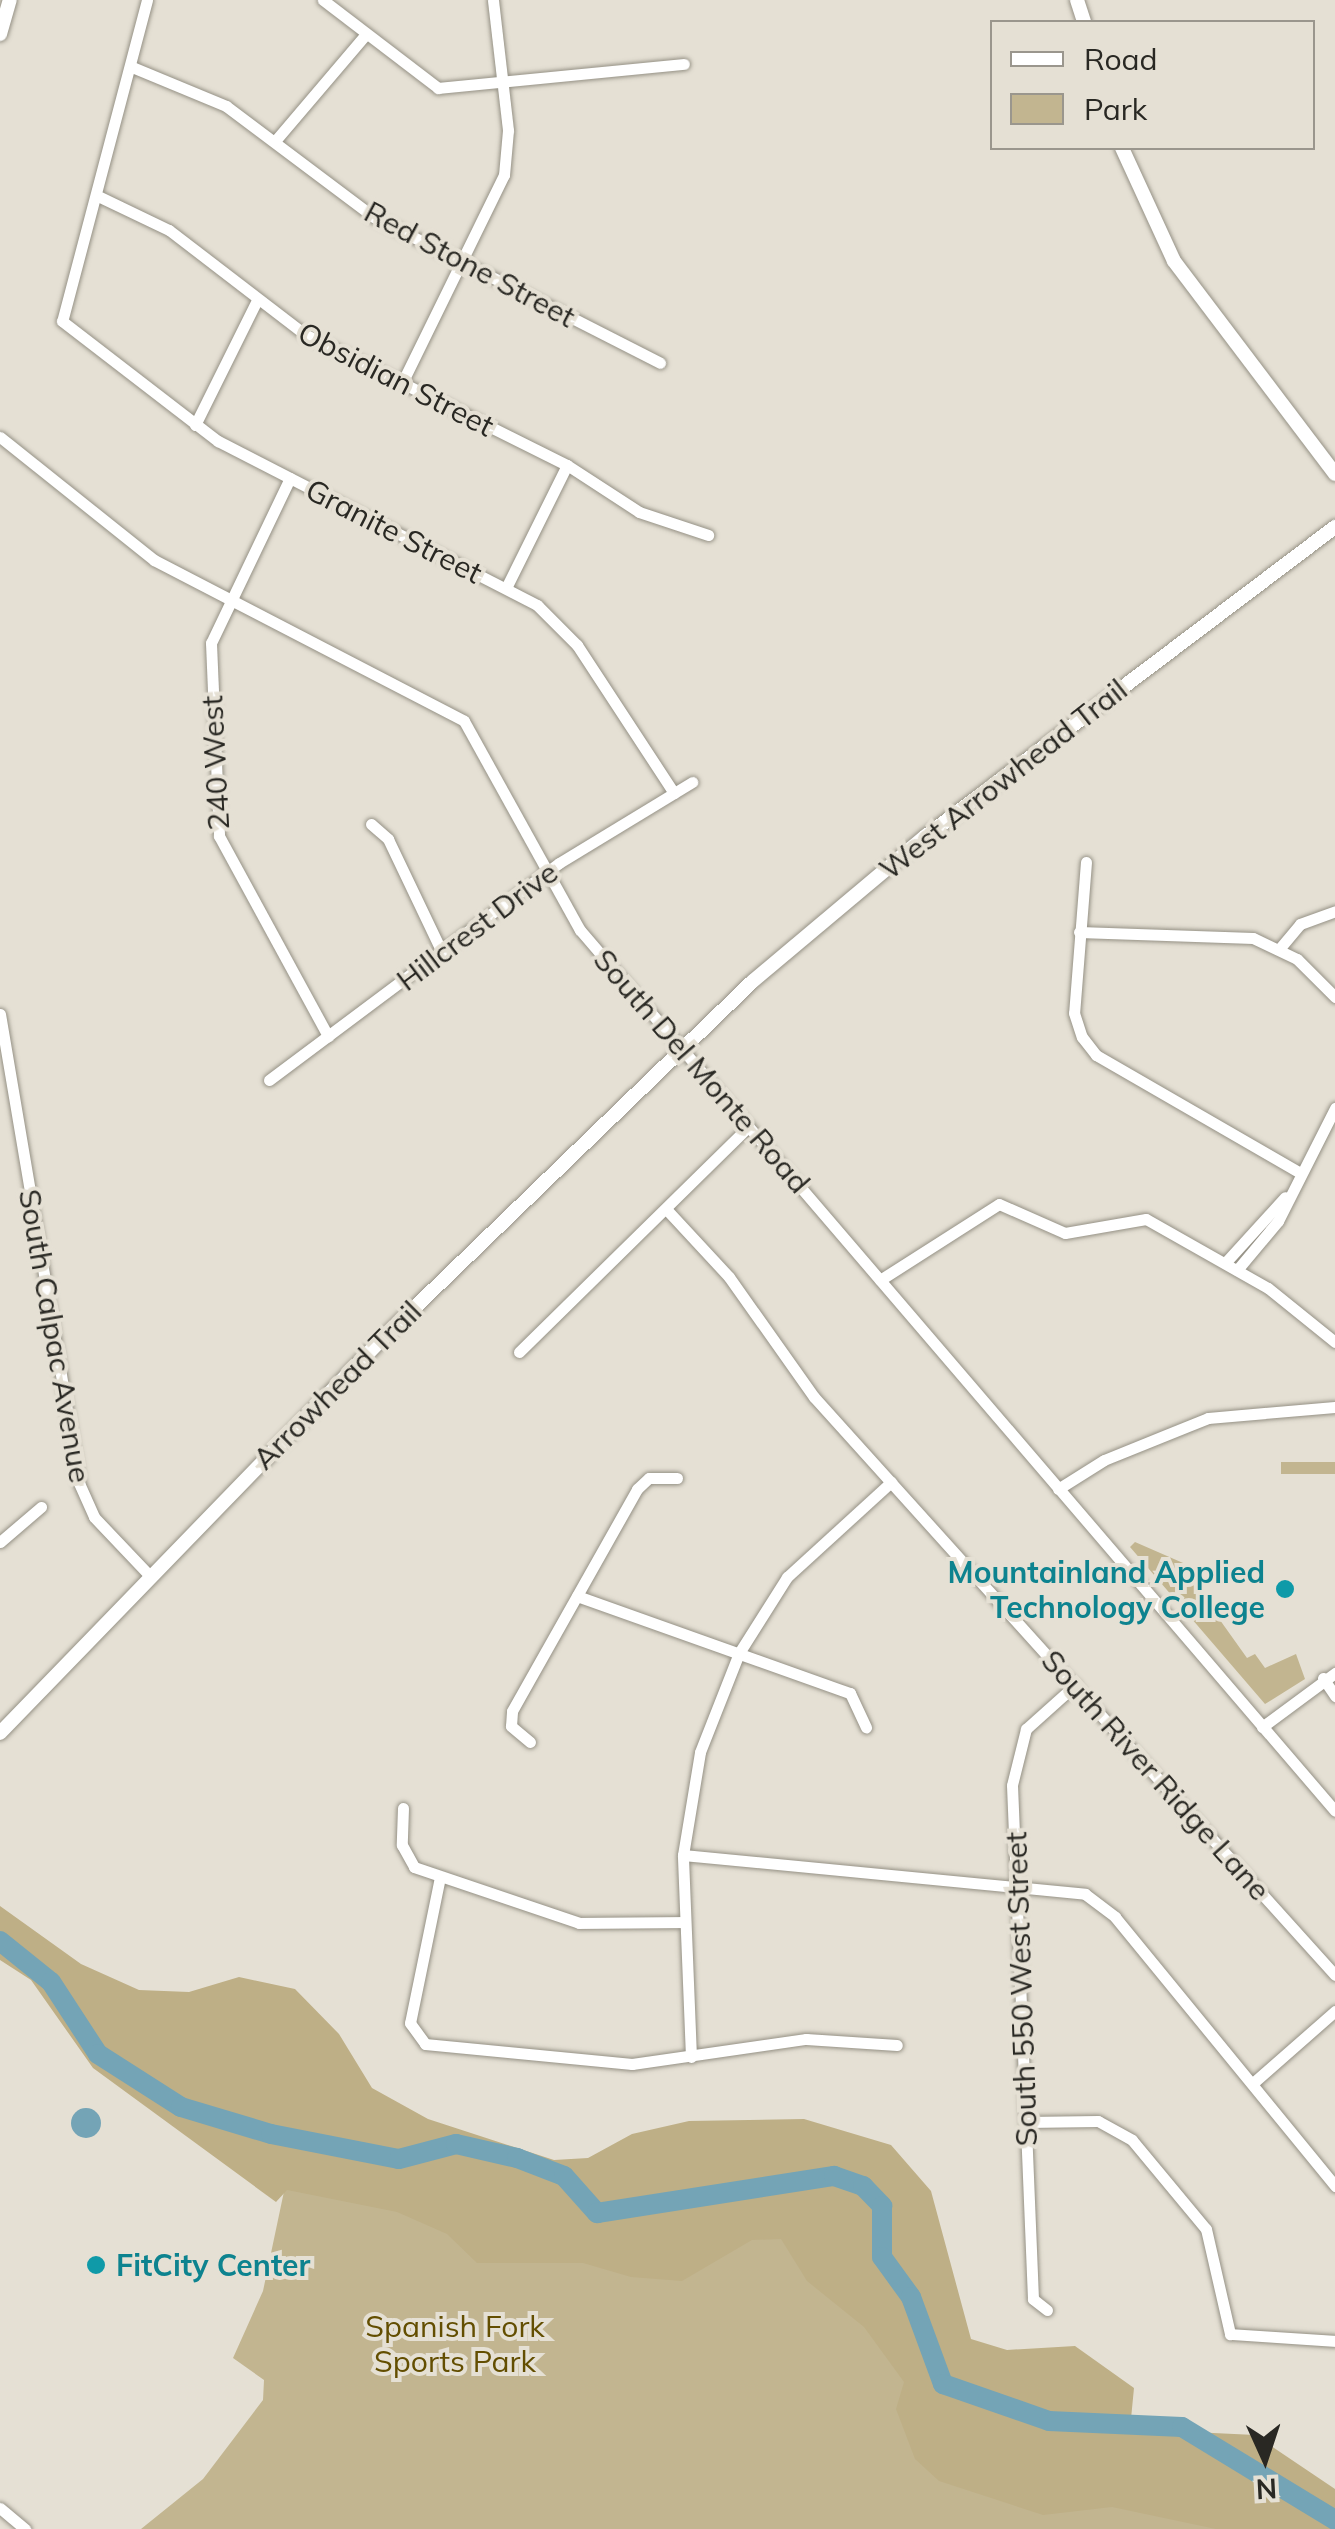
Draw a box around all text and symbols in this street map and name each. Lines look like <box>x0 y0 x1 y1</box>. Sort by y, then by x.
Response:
legend <box>990 20 1315 150</box>
text: Road <box>1084 40 1158 78</box>
text: Park <box>1084 90 1147 128</box>
street label: Red Stone Street <box>359 193 581 335</box>
street label: Obsidian Street <box>292 314 500 444</box>
street label: Granite Street <box>300 471 488 591</box>
street label: West Arrowhead Trail <box>872 671 1134 887</box>
street label: 240 West <box>193 695 237 831</box>
street label: Hillcrest Drive <box>390 854 564 998</box>
street label: South Del Monte Road <box>586 942 818 1200</box>
street label: South Calpac Avenue <box>11 1186 99 1486</box>
street label: Arrowhead Trail <box>245 1293 429 1477</box>
place label: Mountainland Applied Technology College <box>948 1554 1265 1624</box>
marker: Mountainland Applied Technology College <box>1274 1578 1296 1600</box>
street label: South River Ridge Lane <box>1034 1643 1278 1907</box>
street label: South 550 West Street <box>998 1831 1044 2147</box>
place label: FitCity Center <box>116 2247 310 2283</box>
marker: FitCity Center <box>85 2254 107 2276</box>
park label: Spanish Fork Sports Park <box>365 2308 545 2378</box>
north arrow <box>1215 2409 1315 2509</box>
text: N <box>1255 2471 1278 2507</box>

